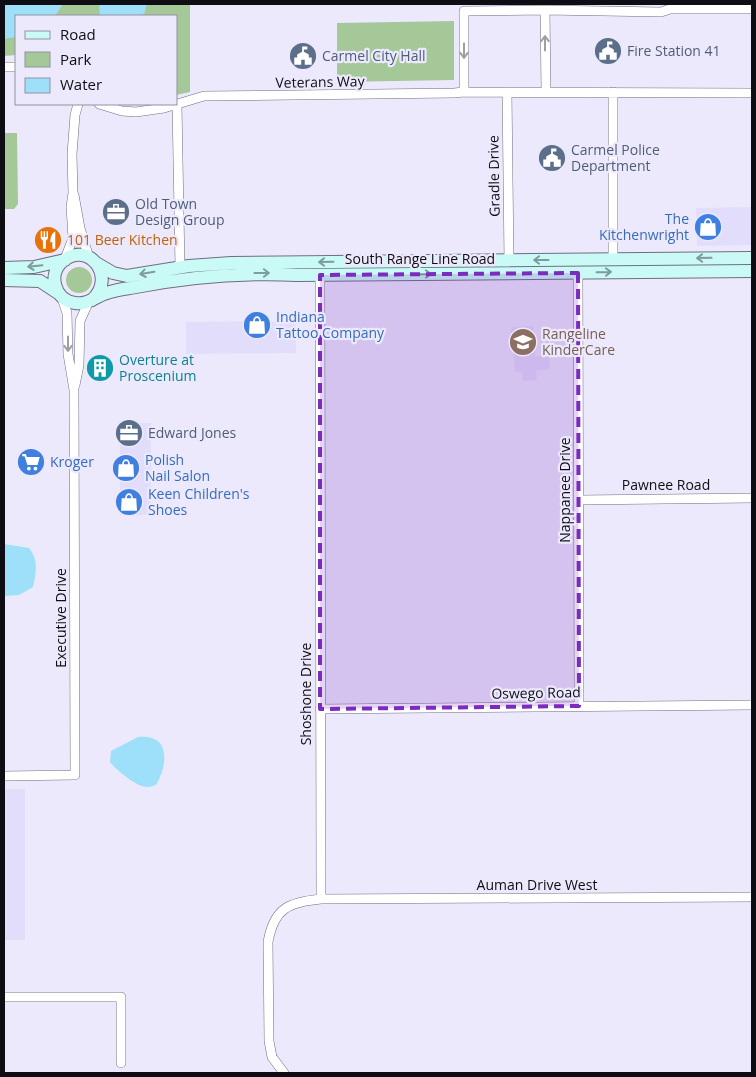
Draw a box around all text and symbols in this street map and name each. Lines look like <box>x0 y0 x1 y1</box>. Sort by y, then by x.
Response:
legend <box>15 15 178 105</box>
text: Road <box>60 24 96 44</box>
one-way arrow <box>540 35 550 51</box>
public building icon: Fire Station 41 <box>593 36 623 66</box>
public building icon: Carmel City Hall <box>288 41 318 71</box>
place label: Fire Station 41 <box>627 41 721 60</box>
one-way arrow <box>459 42 469 59</box>
place label: Carmel City Hall <box>322 46 425 65</box>
text: Park <box>60 49 91 69</box>
street label: Veterans Way <box>275 71 366 92</box>
text: Water <box>60 74 102 94</box>
street label: Gradle Drive <box>483 135 504 217</box>
place label: Carmel Police Department <box>571 140 660 175</box>
public building icon: Carmel Police Department <box>537 143 567 173</box>
place label: Old Town Design Group <box>135 194 225 229</box>
office icon: Old Town Design Group <box>101 197 131 227</box>
place label: The Kitchenwright <box>599 209 689 244</box>
shop icon: The Kitchenwright <box>693 212 723 242</box>
restaurant icon: 101 Beer Kitchen <box>33 225 63 255</box>
place label: 101 Beer Kitchen <box>67 230 178 249</box>
street label: South Range Line Road <box>345 249 495 268</box>
one-way arrow <box>696 254 712 263</box>
one-way arrow <box>533 255 550 265</box>
one-way arrow <box>318 257 334 267</box>
one-way arrow <box>27 261 43 271</box>
one-way arrow <box>139 268 155 278</box>
one-way arrow <box>254 268 270 278</box>
one-way arrow <box>596 268 612 277</box>
one-way arrow <box>416 269 432 279</box>
place label: Indiana Tattoo Company <box>276 307 385 342</box>
shop icon: Indiana Tattoo Company <box>242 310 272 340</box>
place label: Rangeline KinderCare <box>542 324 615 359</box>
school or university icon: Rangeline KinderCare <box>508 327 538 357</box>
one-way arrow <box>63 336 73 352</box>
place label: Overture at Proscenium <box>119 350 196 385</box>
building icon: Overture at Proscenium <box>85 353 115 383</box>
office icon: Edward Jones <box>114 418 144 448</box>
place label: Edward Jones <box>148 423 237 442</box>
street label: Nappanee Drive <box>555 437 574 543</box>
supermarket icon: Kroger <box>16 447 46 477</box>
place label: Polish Nail Salon <box>145 450 210 485</box>
place label: Kroger <box>50 452 94 471</box>
shop icon: Polish Nail Salon <box>111 453 141 483</box>
street label: Pawnee Road <box>622 475 710 494</box>
place label: Keen Children's Shoes <box>148 484 250 519</box>
shop icon: Keen Children's Shoes <box>114 487 144 517</box>
street label: Executive Drive <box>51 568 70 668</box>
street label: Shoshone Drive <box>296 643 315 745</box>
street label: Oswego Road <box>491 682 581 703</box>
street label: Auman Drive West <box>477 875 597 894</box>

